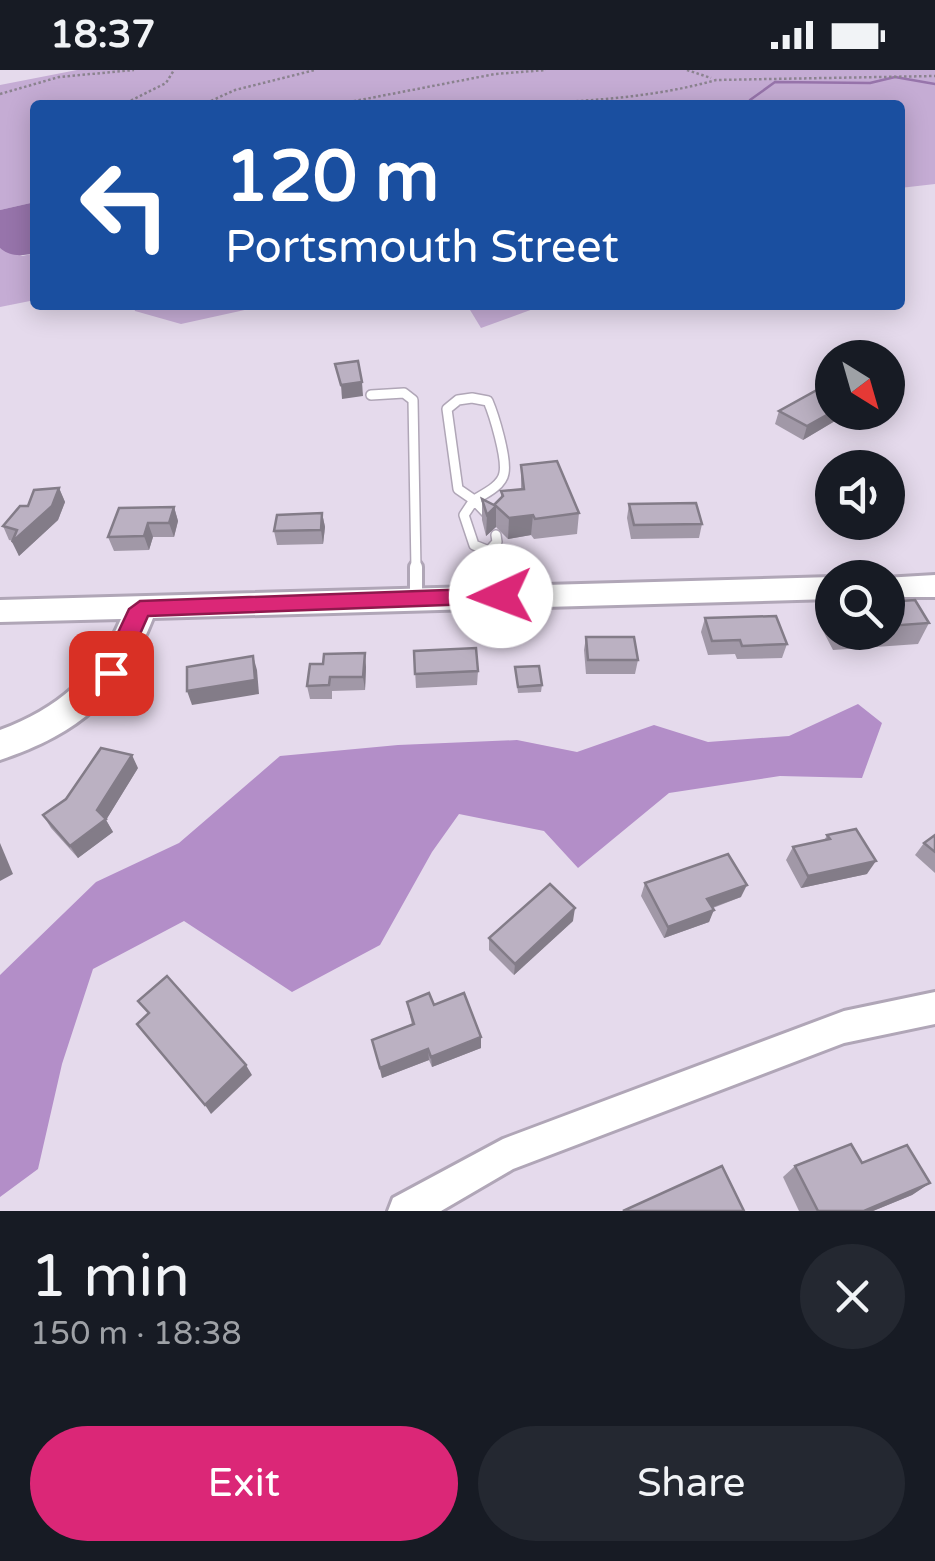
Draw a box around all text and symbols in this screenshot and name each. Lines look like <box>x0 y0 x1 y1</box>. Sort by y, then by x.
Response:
text: 18:37 <box>50 12 155 58</box>
text: 120 m <box>225 136 439 220</box>
icon: left <box>60 140 190 270</box>
text: Portsmouth Street <box>225 221 619 275</box>
north arrow <box>815 340 905 430</box>
map controls <box>815 340 905 650</box>
button: sound <box>815 450 905 540</box>
position arrow <box>449 544 553 648</box>
button: search <box>815 560 905 650</box>
pin <box>69 631 154 716</box>
icon: arrive <box>84 646 139 701</box>
text: 1 min <box>30 1241 190 1313</box>
button: close <box>800 1244 905 1349</box>
text: 150 m · 18:38 <box>30 1315 242 1353</box>
button: Exit <box>30 1426 458 1541</box>
button: Share <box>478 1426 905 1541</box>

